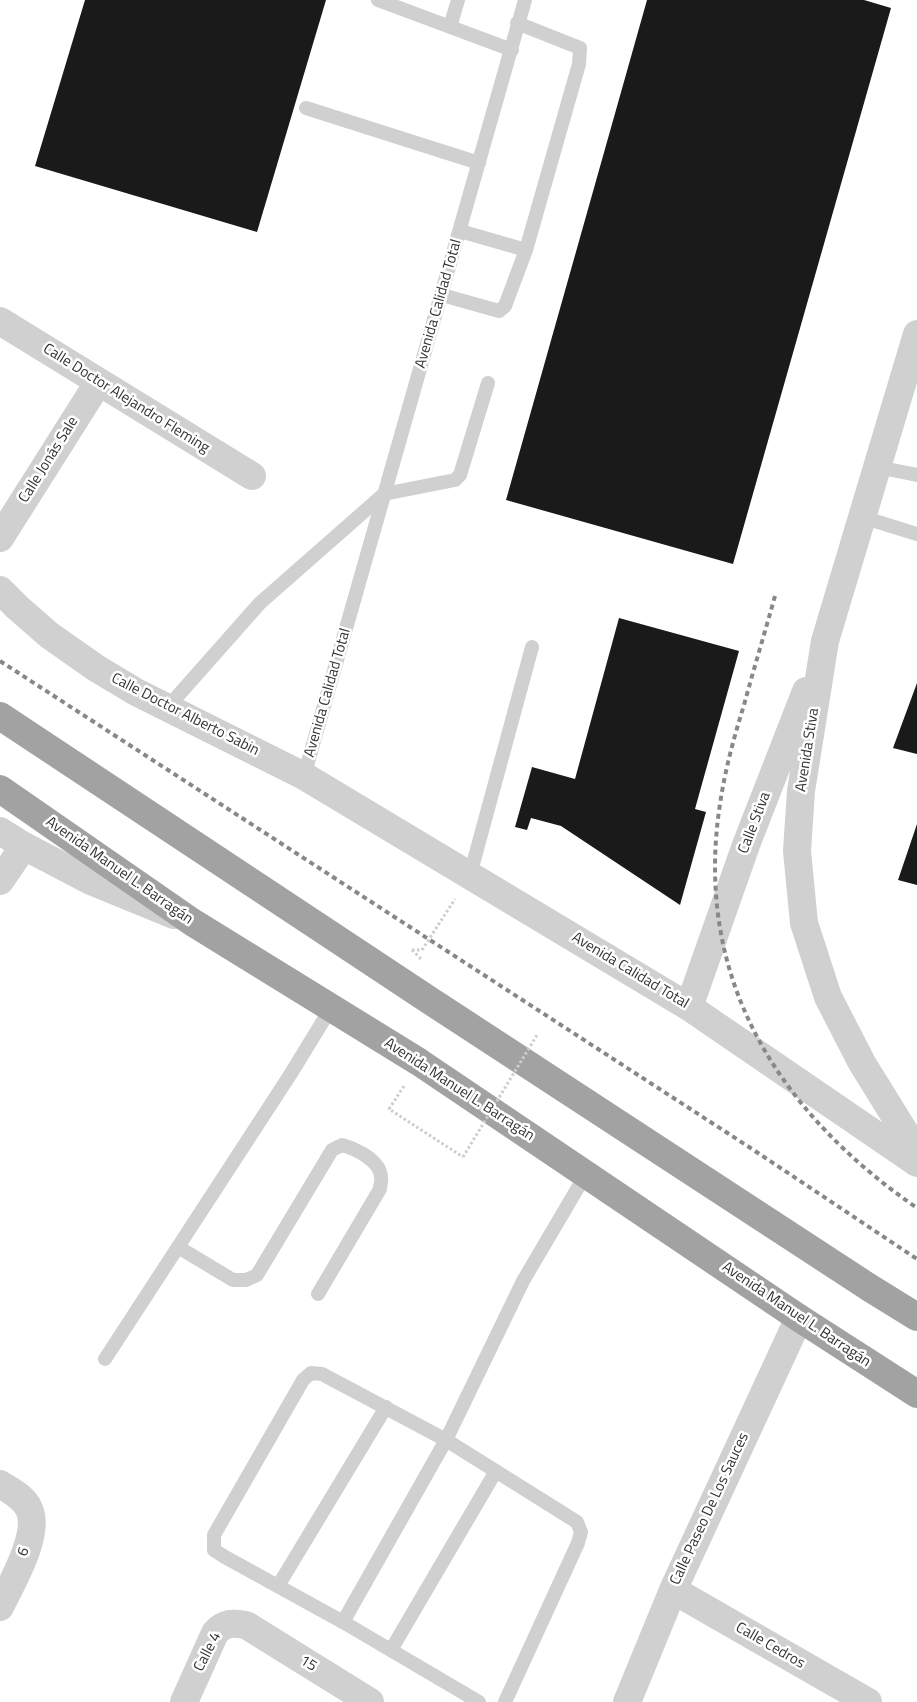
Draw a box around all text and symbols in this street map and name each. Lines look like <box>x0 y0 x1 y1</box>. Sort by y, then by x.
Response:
street label: Avenida Calidad Total <box>412 238 466 370</box>
street label: Calle Doctor Alejandro Fleming <box>39 340 213 458</box>
street label: Calle Jonás Sale <box>15 414 83 506</box>
street label: Avenida Calidad Total <box>301 627 355 759</box>
street label: Calle Doctor Alberto Sabin <box>108 670 262 760</box>
street label: Avenida Stiva <box>792 707 824 793</box>
street label: Calle Stiva <box>735 790 775 856</box>
street label: Avenida Manuel L. Barragán <box>42 813 196 929</box>
street label: Avenida Calidad Total <box>568 929 692 1013</box>
street label: Avenida Manuel L. Barragán <box>380 1035 538 1145</box>
street label: Avenida Manuel L. Barragán <box>718 1258 874 1372</box>
street label: Calle Paseo De Los Sauces <box>667 1430 753 1588</box>
street label: 6 <box>14 1545 34 1559</box>
street label: Calle Cedros <box>732 1619 808 1673</box>
street label: Calle 4 <box>190 1629 226 1675</box>
street label: 15 <box>296 1652 320 1676</box>

